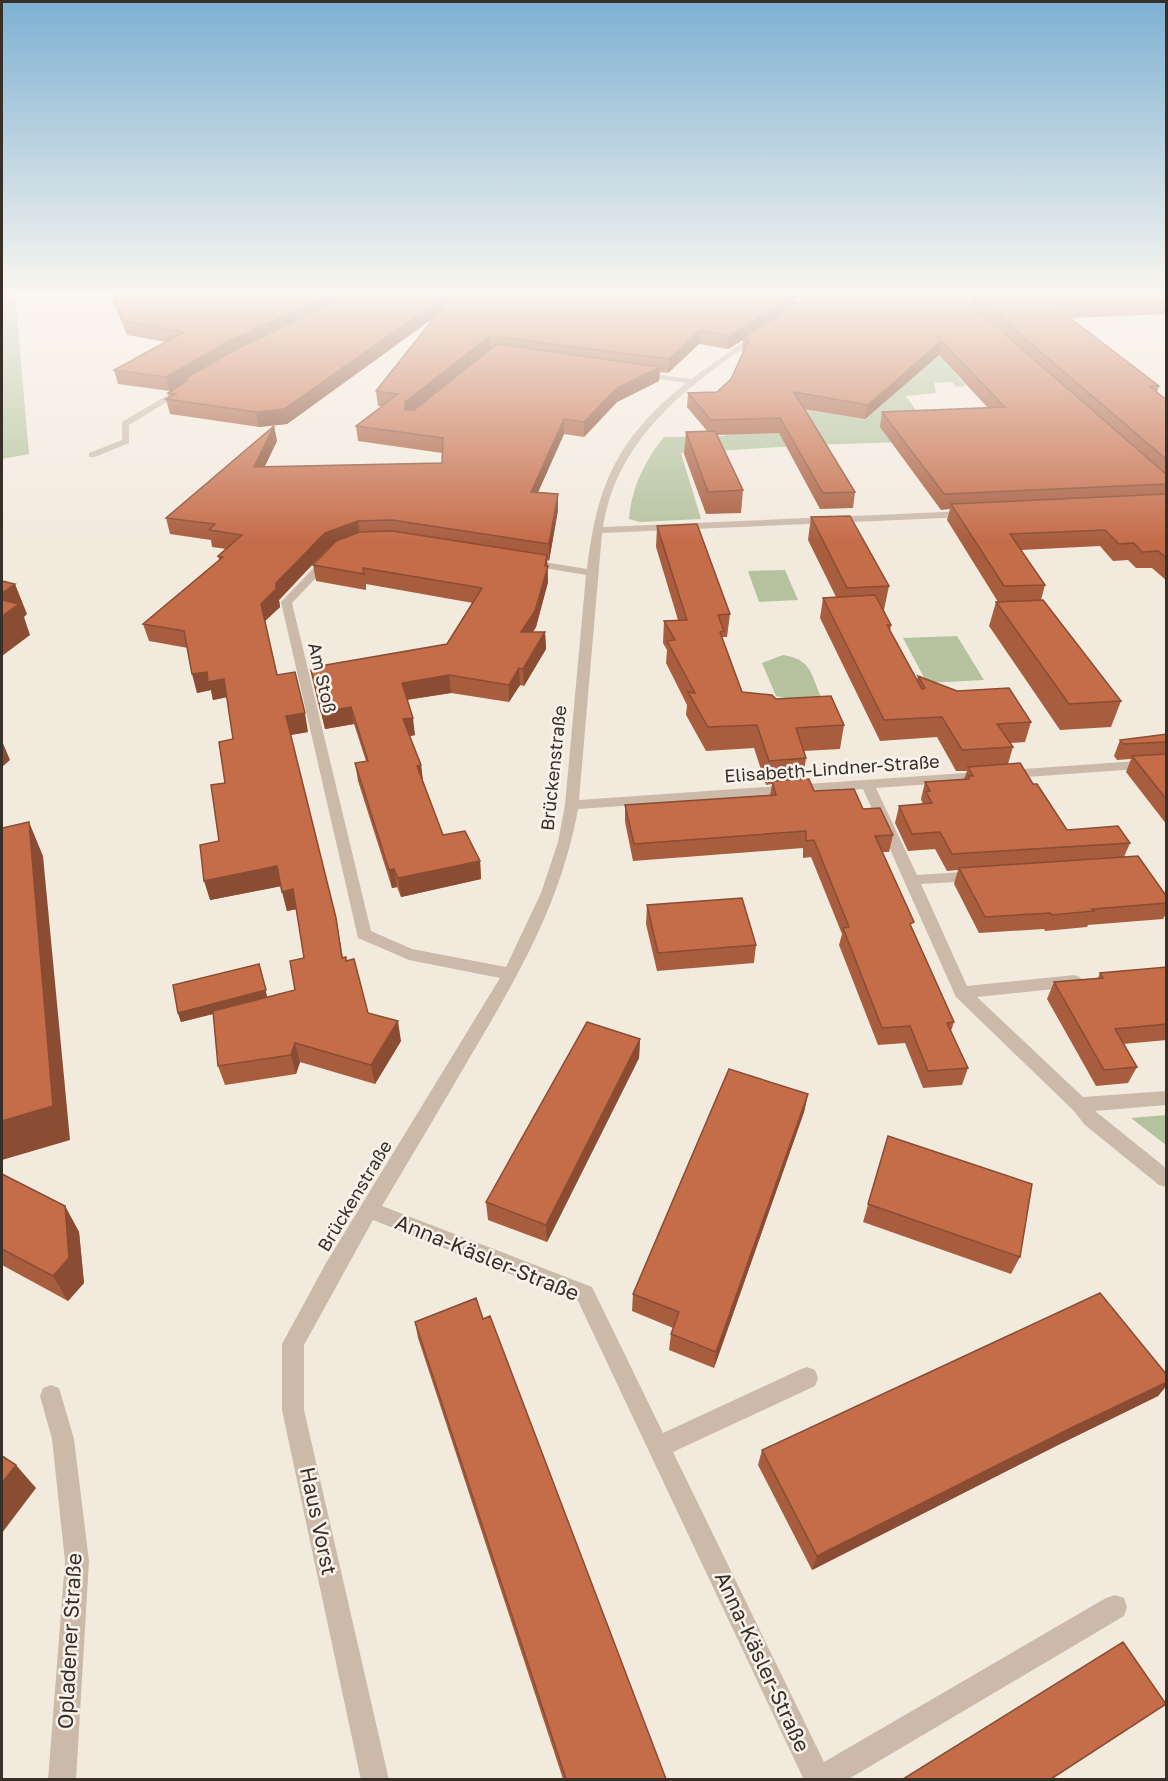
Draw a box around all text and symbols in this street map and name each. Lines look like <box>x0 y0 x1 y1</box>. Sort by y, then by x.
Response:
street label: Am Stoß <box>304 640 342 715</box>
street label: Brückenstraße <box>535 704 571 832</box>
street label: Elisabeth-Lindner-Straße <box>724 750 940 786</box>
street label: Brückenstraße <box>312 1136 396 1255</box>
street label: Anna-Käsler-Straße <box>392 1208 583 1306</box>
street label: Haus Vorst <box>295 1464 343 1577</box>
street label: Opladener Straße <box>51 1552 87 1730</box>
street label: Anna-Käsler-Straße <box>710 1567 816 1756</box>

